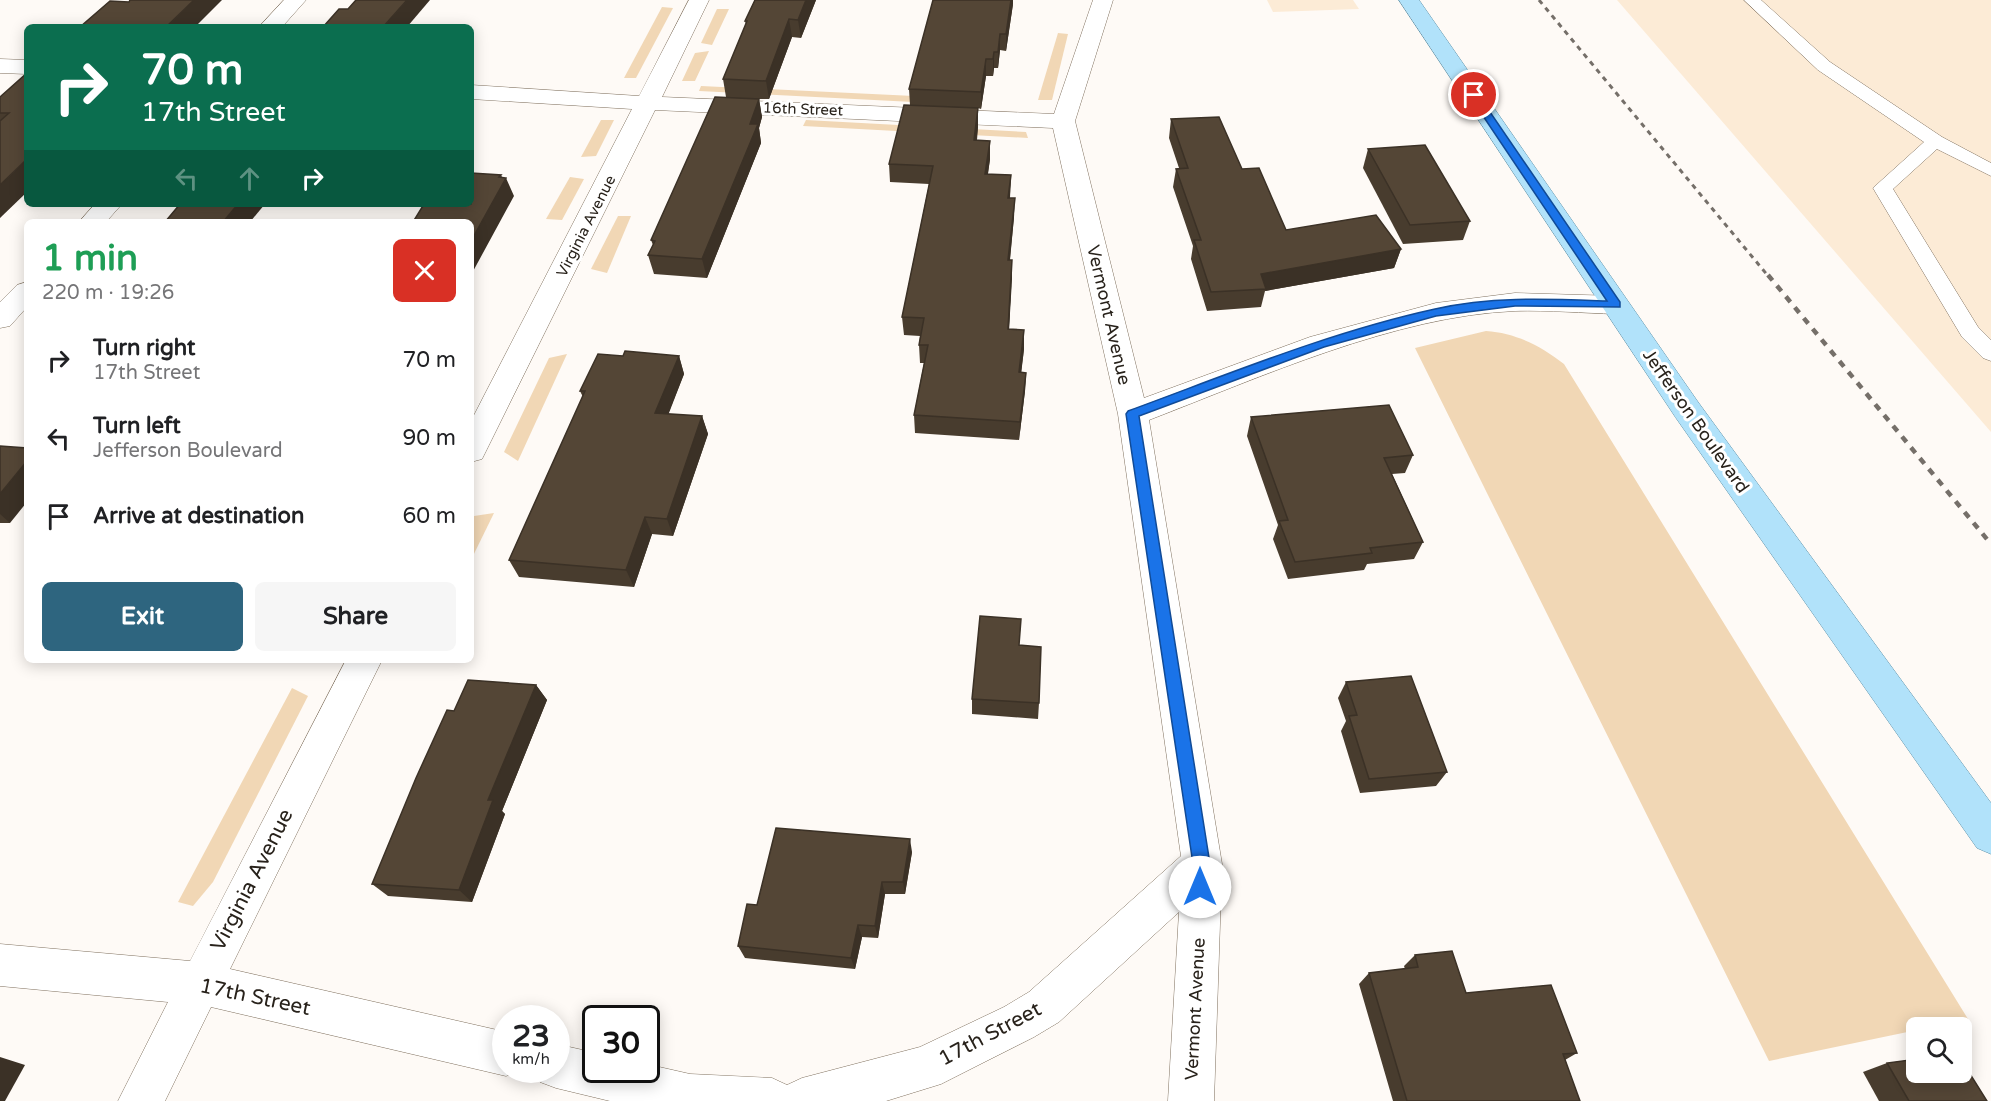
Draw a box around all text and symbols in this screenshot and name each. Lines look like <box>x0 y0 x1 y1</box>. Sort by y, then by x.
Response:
text: 70 m <box>141 45 243 96</box>
icon: right <box>42 48 120 126</box>
pin <box>1448 69 1499 120</box>
icon: arrive <box>1457 78 1490 111</box>
text: 17th Street <box>141 96 286 129</box>
street label: 16th Street <box>762 99 844 119</box>
icon: left <box>170 162 203 195</box>
icon: ahead <box>233 162 266 195</box>
icon: right <box>296 162 329 195</box>
street label: Virginia Avenue <box>553 172 619 280</box>
text: 1 min <box>42 237 138 280</box>
button: close <box>393 239 456 302</box>
street label: Vermont Avenue <box>1082 243 1136 387</box>
text: 220 m · 19:26 <box>42 281 174 305</box>
text: Turn right <box>93 335 195 361</box>
icon: right <box>42 344 75 377</box>
street label: Jefferson Boulevard <box>1638 345 1754 497</box>
text: 70 m <box>402 347 456 373</box>
text: 17th Street <box>93 361 200 385</box>
text: Turn left <box>93 413 181 439</box>
icon: left <box>42 422 75 455</box>
text: 90 m <box>402 425 456 451</box>
text: Jefferson Boulevard <box>93 439 283 463</box>
icon: arrive <box>42 500 75 533</box>
text: Arrive at destination <box>93 503 304 529</box>
text: 60 m <box>402 503 456 529</box>
button: Exit <box>42 582 243 651</box>
button: Share <box>255 582 456 651</box>
street label: Virginia Avenue <box>205 805 299 955</box>
position arrow <box>1168 855 1232 919</box>
street label: Vermont Avenue <box>1180 937 1210 1081</box>
street label: 17th Street <box>197 973 313 1021</box>
street label: 17th Street <box>934 997 1046 1071</box>
speed limit sign: 30 <box>582 1005 660 1083</box>
map controls <box>1906 1017 1972 1083</box>
button: search <box>1906 1017 1972 1083</box>
text: 23 <box>512 1018 550 1055</box>
text: km/h <box>512 1050 550 1068</box>

